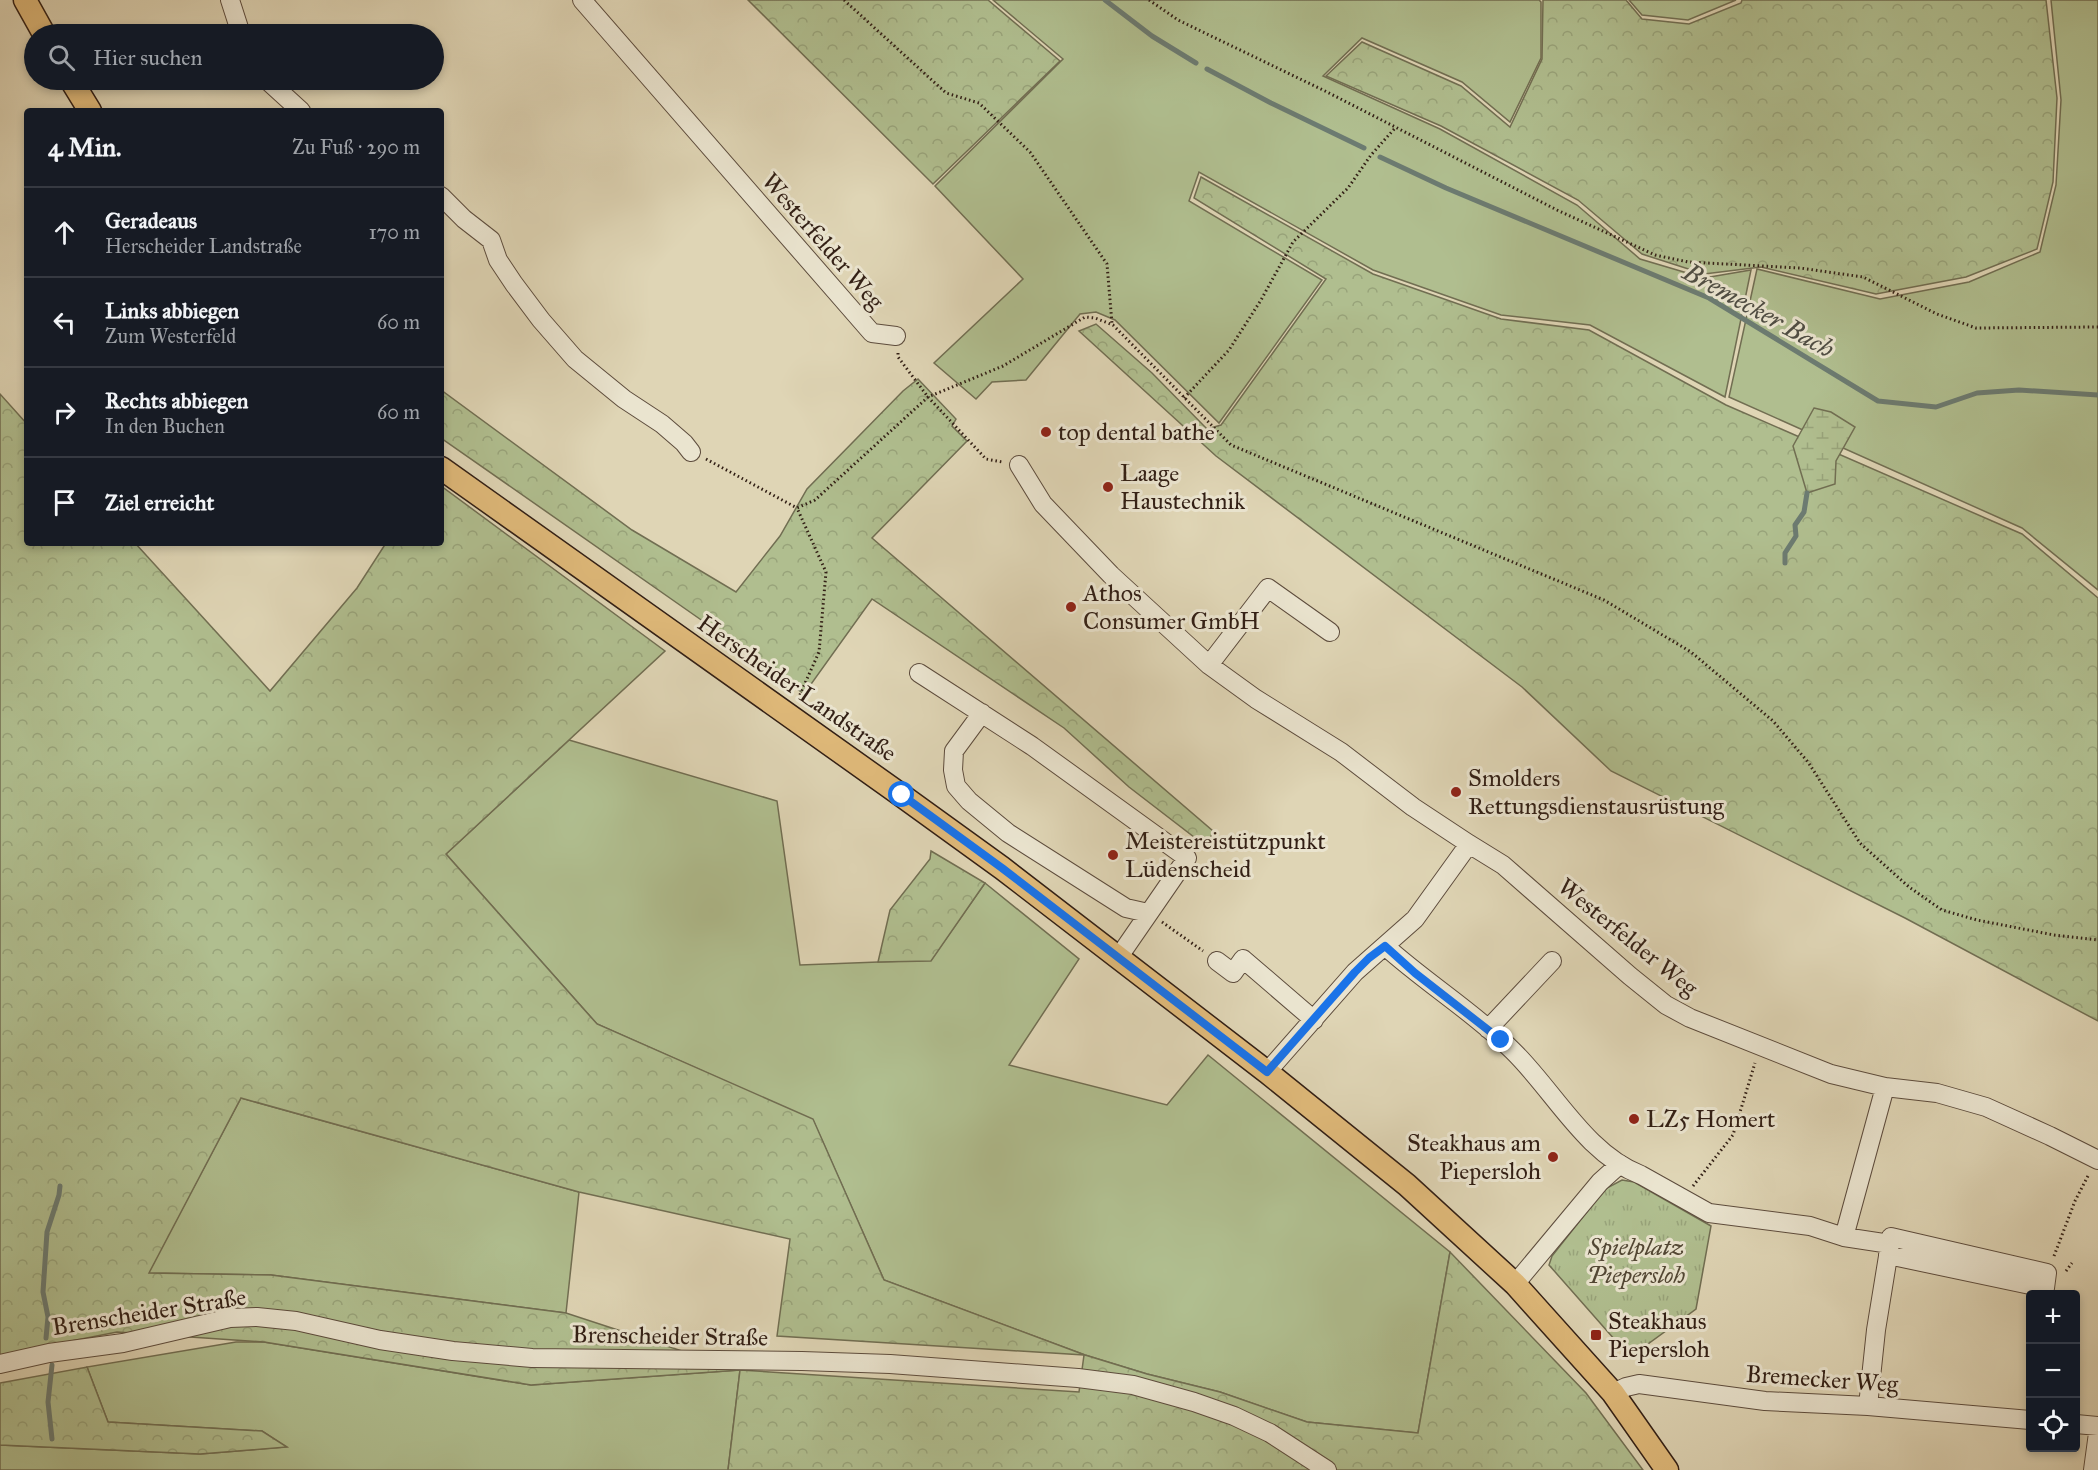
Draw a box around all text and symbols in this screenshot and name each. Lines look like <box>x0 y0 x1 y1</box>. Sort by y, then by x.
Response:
search box <box>24 24 444 90</box>
icon: search <box>45 41 78 74</box>
text: Hier suchen <box>93 44 202 71</box>
text: 4 Min. <box>48 131 122 163</box>
text: Zu Fuß · 290 m <box>292 135 420 159</box>
street label: Westerfelder Weg <box>755 166 891 316</box>
text: Geradeaus <box>105 207 197 234</box>
icon: ahead <box>48 216 81 249</box>
text: 170 m <box>369 220 420 244</box>
text: Herscheider Landstraße <box>105 234 302 258</box>
water label: Bremecker Bach <box>1677 255 1840 365</box>
text: Links abbiegen <box>105 297 239 324</box>
icon: left <box>48 306 81 339</box>
text: 60 m <box>377 310 420 334</box>
text: Zum Westerfeld <box>105 324 236 348</box>
text: Rechts abbiegen <box>105 387 248 414</box>
icon: right <box>48 396 81 429</box>
text: 60 m <box>377 400 420 424</box>
text: In den Buchen <box>105 414 225 438</box>
place label: top dental bathe <box>1058 417 1215 447</box>
marker: top dental bathe <box>1039 425 1053 439</box>
place label: Laage Haustechnik <box>1120 458 1246 516</box>
marker: Laage Haustechnik <box>1101 480 1115 494</box>
icon: arrive <box>48 486 81 519</box>
text: Ziel erreicht <box>105 489 214 516</box>
place label: Athos Consumer GmbH <box>1082 578 1260 636</box>
marker: Athos Consumer GmbH <box>1064 600 1078 614</box>
street label: Herscheider Landstraße <box>692 608 902 768</box>
place label: Smolders Rettungsdienstausrüstung <box>1468 763 1725 821</box>
route start <box>888 781 914 807</box>
marker: Smolders Rettungsdienstausrüstung <box>1449 785 1463 799</box>
place label: Meistereistützpunkt Lüdenscheid <box>1125 826 1326 884</box>
marker: Meistereistützpunkt Lüdenscheid <box>1106 848 1120 862</box>
street label: Westerfelder Weg <box>1552 871 1705 1003</box>
route end <box>1487 1026 1513 1052</box>
place label: LZ5 Homert <box>1646 1104 1776 1134</box>
marker: LZ5 Homert <box>1627 1112 1641 1126</box>
place label: Steakhaus am Piepersloh <box>1407 1128 1541 1186</box>
marker: Steakhaus am Piepersloh <box>1546 1150 1560 1164</box>
park label: Spielplatz Piepersloh <box>1587 1232 1685 1290</box>
street label: Brenscheider Straße <box>50 1282 248 1342</box>
map controls <box>2026 1290 2080 1452</box>
button: + <box>2026 1290 2080 1344</box>
place label: Steakhaus Piepersloh <box>1608 1306 1710 1364</box>
street label: Brenscheider Straße <box>572 1319 768 1353</box>
marker: Steakhaus Piepersloh <box>1589 1328 1603 1342</box>
button: − <box>2026 1344 2080 1398</box>
street label: Bremecker Weg <box>1745 1359 1900 1399</box>
button: locate <box>2026 1398 2080 1452</box>

